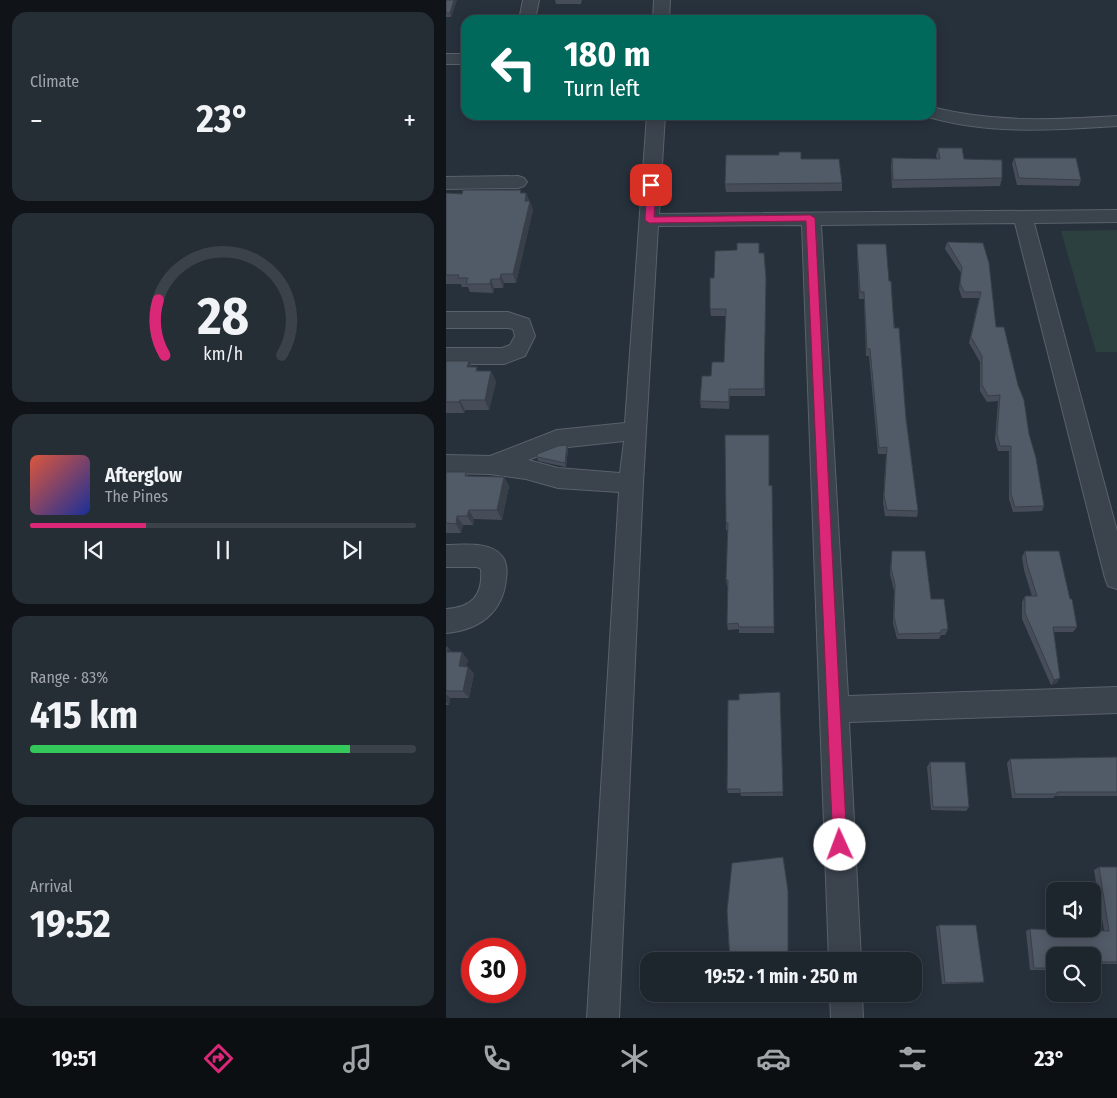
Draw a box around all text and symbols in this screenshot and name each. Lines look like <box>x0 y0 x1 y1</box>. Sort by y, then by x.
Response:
text: 180 m <box>564 33 650 75</box>
icon: left <box>481 35 546 100</box>
text: Climate <box>30 72 79 91</box>
text: Turn left <box>564 75 640 102</box>
text: 23° <box>196 96 250 142</box>
text: − <box>30 104 43 137</box>
text: + <box>403 104 416 137</box>
pin <box>630 164 672 206</box>
icon: arrive <box>637 171 665 199</box>
text: 28 <box>196 285 249 348</box>
text: km/h <box>203 343 243 365</box>
text: Afterglow <box>105 464 182 487</box>
text: The Pines <box>105 487 168 506</box>
icon: previous <box>80 536 108 564</box>
icon: pause <box>209 536 237 564</box>
icon: next <box>338 536 366 564</box>
text: Range · 83% <box>30 668 108 687</box>
text: 415 km <box>30 692 138 738</box>
position arrow <box>813 818 865 870</box>
text: Arrival <box>30 877 72 896</box>
map controls <box>1046 882 1101 1002</box>
button: sound <box>1046 882 1101 937</box>
text: 19:52 <box>30 901 111 947</box>
speed limit sign: 30 <box>461 938 526 1003</box>
button: search <box>1046 947 1101 1002</box>
text: 19:52 · 1 min · 250 m <box>704 965 858 988</box>
icon: directions <box>201 1041 236 1076</box>
icon: music <box>340 1041 375 1076</box>
icon: phone <box>479 1041 514 1076</box>
icon: climate <box>617 1041 652 1076</box>
icon: car <box>756 1041 791 1076</box>
icon: filters <box>895 1041 930 1076</box>
text: 19:51 <box>52 1045 97 1072</box>
text: 23° <box>1034 1045 1065 1072</box>

